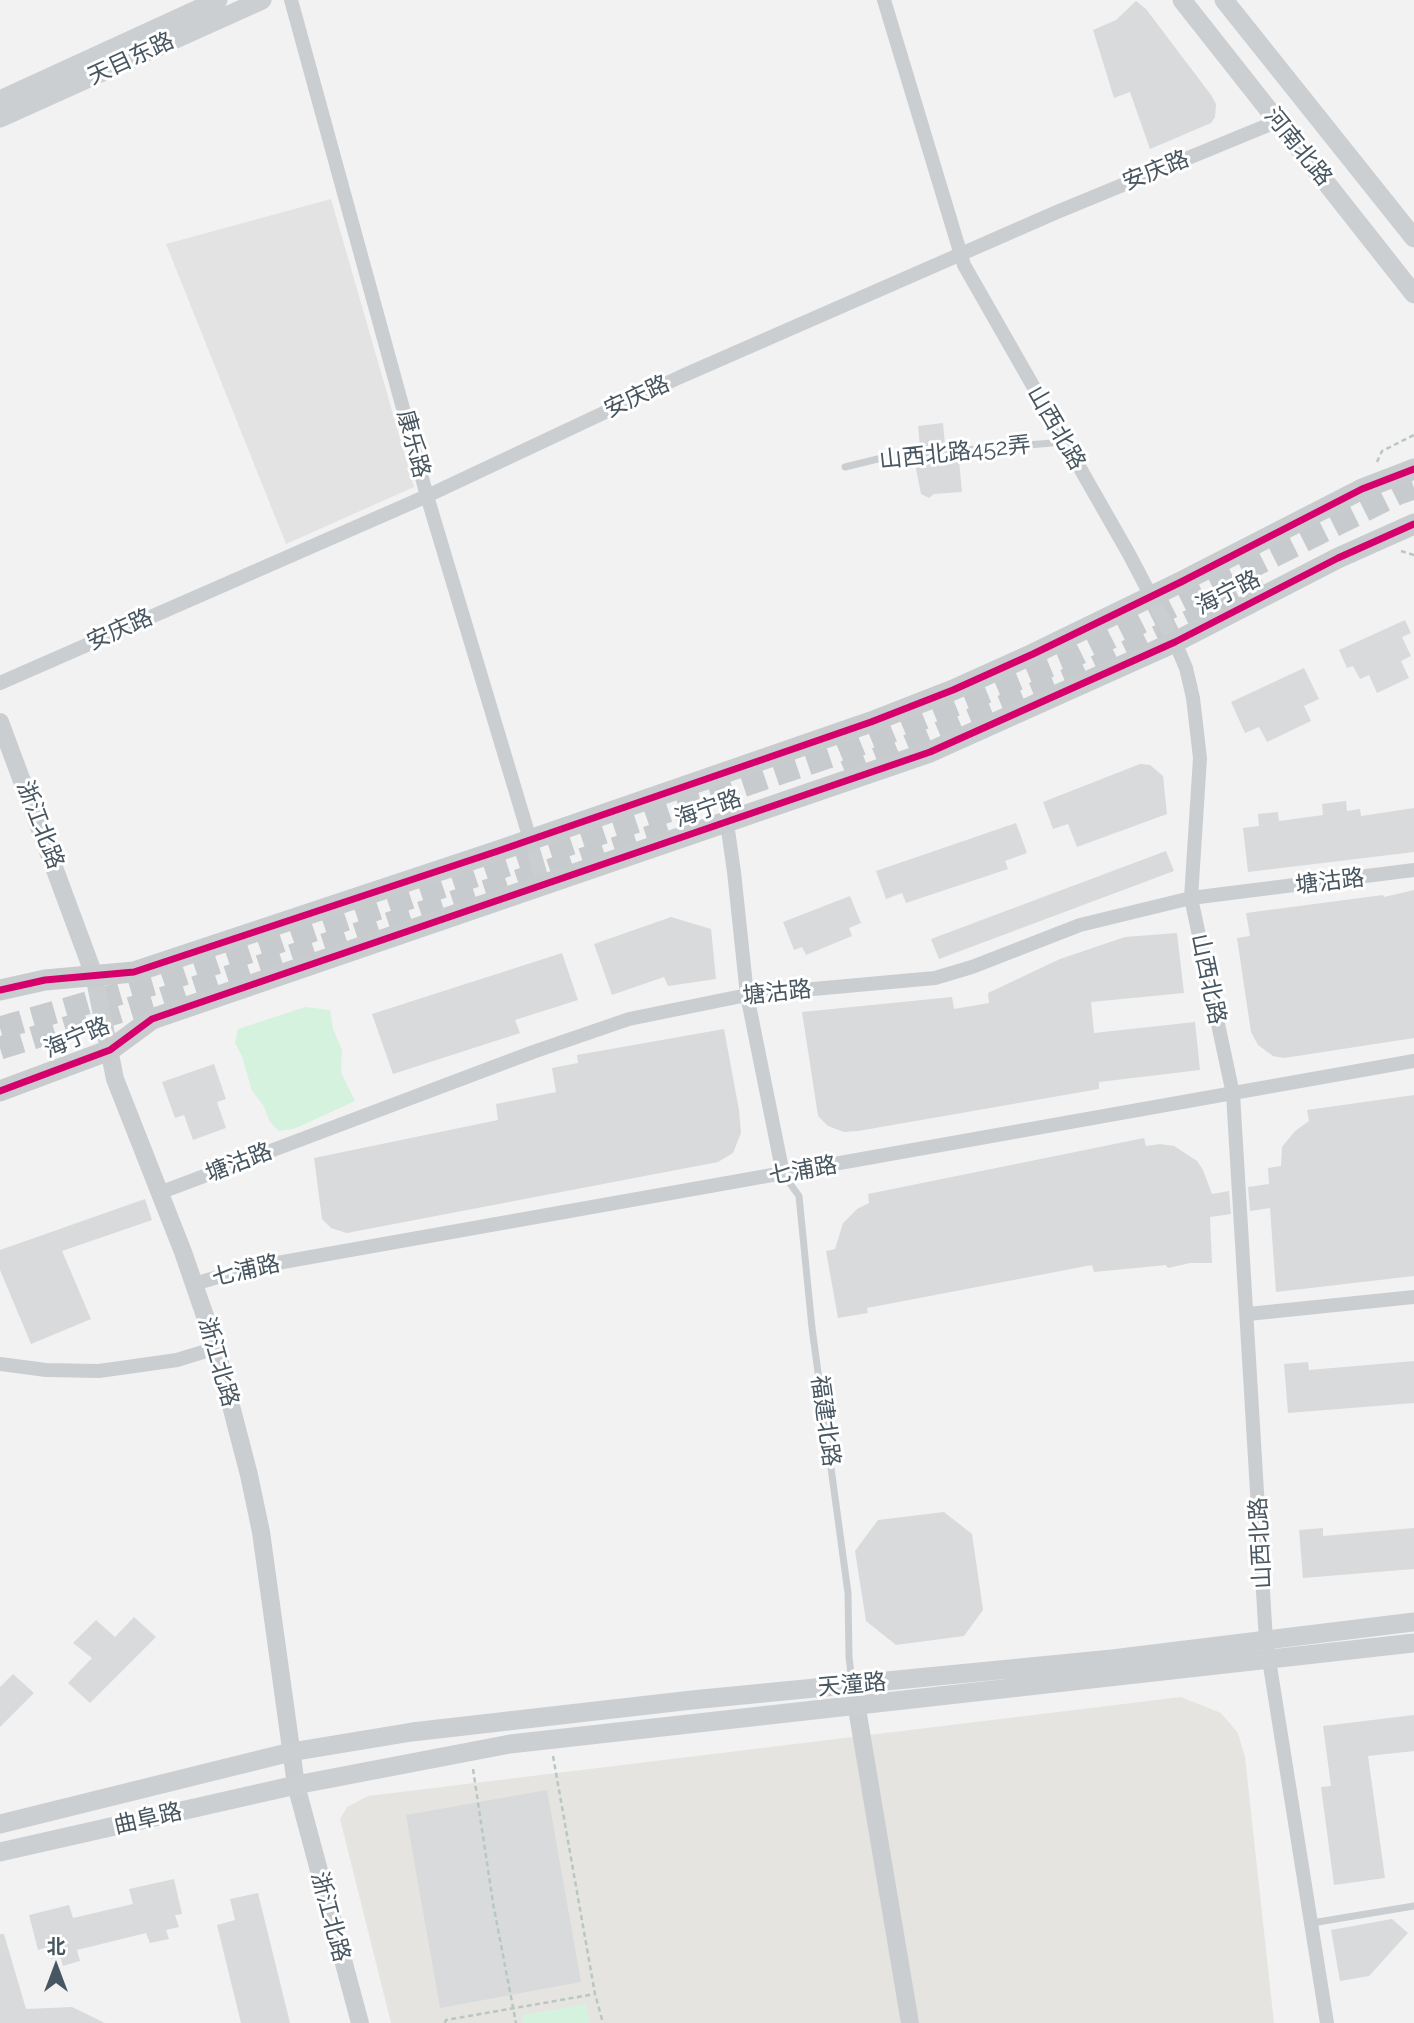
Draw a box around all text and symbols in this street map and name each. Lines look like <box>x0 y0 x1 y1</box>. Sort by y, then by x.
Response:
street label: 天目东路 <box>83 27 179 91</box>
street label: 河南北路 <box>1258 103 1338 191</box>
street label: 安庆路 <box>1119 145 1193 197</box>
street label: 安庆路 <box>600 370 674 424</box>
street label: 山西北路 <box>1021 381 1091 475</box>
street label: 康乐路 <box>391 407 435 481</box>
street label: 山西北路452弄 <box>878 431 1032 475</box>
street label: 海宁路 <box>1191 565 1265 621</box>
street label: 安庆路 <box>83 603 157 657</box>
street label: 浙江北路 <box>11 777 69 873</box>
street label: 海宁路 <box>671 785 745 833</box>
street label: 塘沽路 <box>1294 864 1366 900</box>
street label: 山西北路 <box>1185 931 1231 1027</box>
street label: 塘沽路 <box>741 976 813 1010</box>
street label: 海宁路 <box>40 1012 114 1064</box>
street label: 塘沽路 <box>202 1138 276 1188</box>
street label: 七浦路 <box>767 1151 839 1191</box>
street label: 七浦路 <box>209 1250 283 1292</box>
street label: 浙江北路 <box>192 1314 244 1410</box>
street label: 福建北路 <box>805 1374 845 1468</box>
street label: 山西北路 <box>1245 1496 1277 1590</box>
street label: 天潼路 <box>816 1668 888 1702</box>
street label: 曲阜路 <box>111 1798 185 1840</box>
street label: 浙江北路 <box>305 1869 355 1965</box>
north arrow <box>21 1932 91 2002</box>
text: 北 <box>46 1935 66 1957</box>

